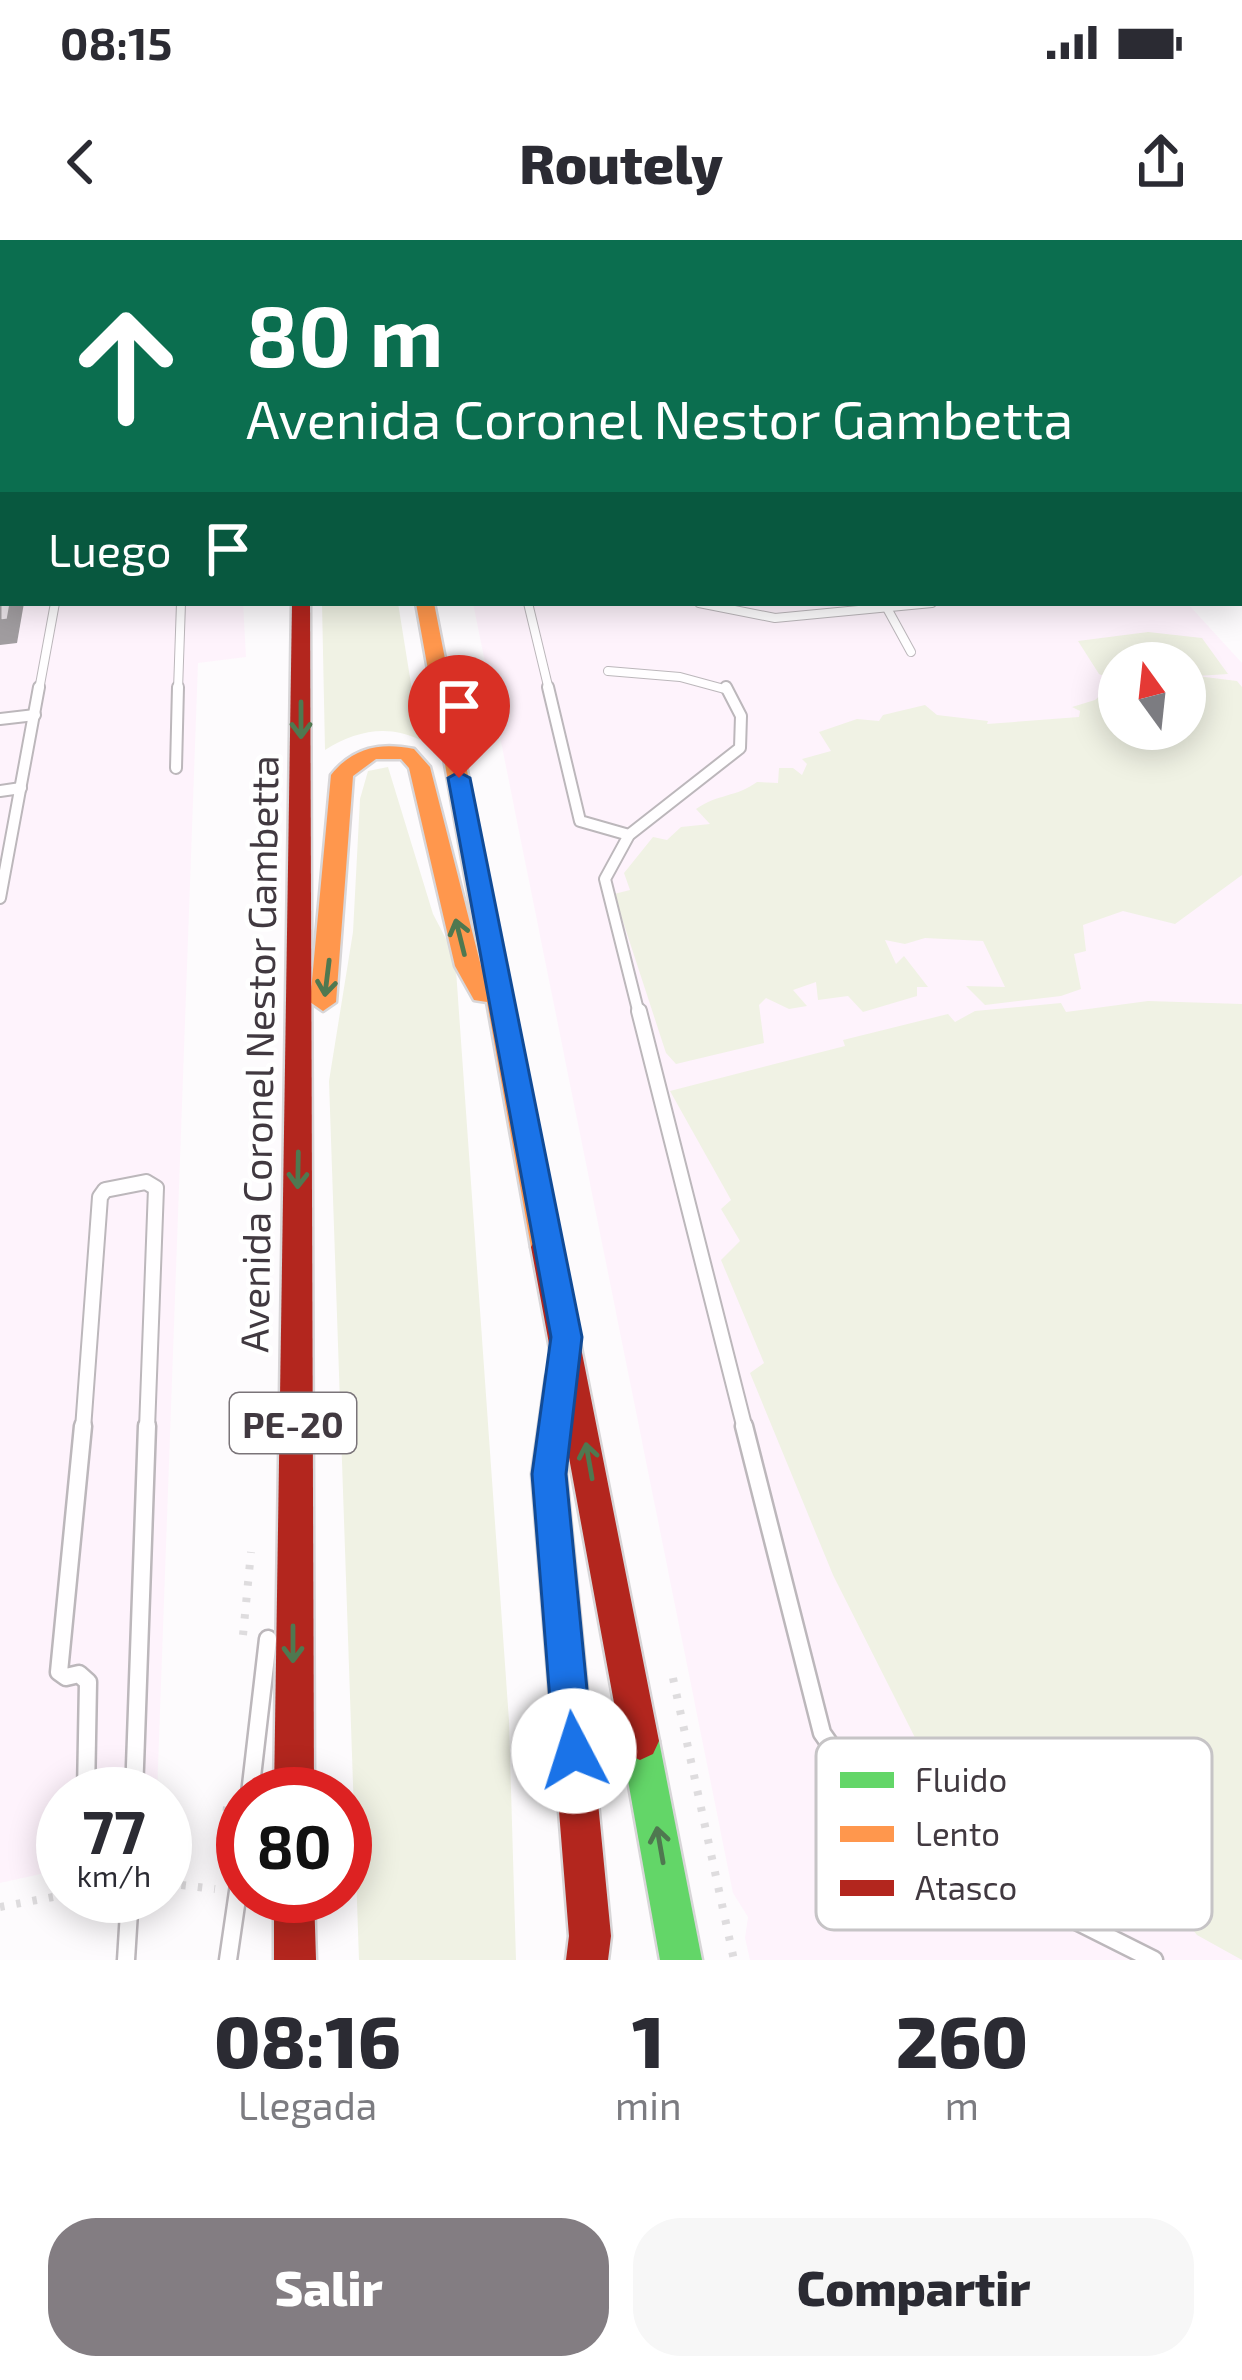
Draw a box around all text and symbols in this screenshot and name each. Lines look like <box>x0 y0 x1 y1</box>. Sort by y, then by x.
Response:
text: 08:15 <box>60 15 172 69</box>
icon: back <box>48 129 114 195</box>
icon: share <box>1128 129 1194 195</box>
text: Routely <box>519 130 723 195</box>
text: 80 m <box>246 283 443 384</box>
icon: ahead <box>48 288 204 444</box>
text: Avenida Coronel Nestor Gambetta <box>246 385 1073 450</box>
icon: arrive <box>195 516 261 582</box>
text: Luego <box>48 522 171 576</box>
north arrow <box>1098 642 1206 750</box>
map controls <box>1098 642 1206 750</box>
pin <box>408 655 510 778</box>
icon: arrive <box>426 673 492 739</box>
one-way arrow <box>290 700 312 739</box>
street label: Avenida Coronel Nestor Gambetta <box>229 755 287 1353</box>
one-way arrow <box>448 918 470 956</box>
one-way arrow <box>315 958 337 997</box>
one-way arrow <box>286 1150 309 1189</box>
road number: PE-20 <box>230 1393 356 1453</box>
one-way arrow <box>577 1443 600 1482</box>
one-way arrow <box>282 1624 304 1663</box>
position arrow <box>511 1688 637 1814</box>
legend <box>816 1738 1212 1930</box>
text: Fluido <box>915 1759 1007 1799</box>
speed limit sign: 80 <box>216 1767 372 1923</box>
text: 77 <box>82 1794 146 1866</box>
text: Lento <box>915 1813 1000 1853</box>
one-way arrow <box>648 1826 670 1865</box>
text: km/h <box>77 1857 151 1893</box>
text: Atasco <box>915 1867 1017 1907</box>
text: 08:16 <box>214 1996 401 2082</box>
text: 1 <box>632 1996 665 2082</box>
text: 260 <box>896 1996 1028 2082</box>
text: Llegada <box>238 2081 377 2128</box>
text: min <box>615 2081 682 2128</box>
text: m <box>945 2081 979 2128</box>
button: Salir <box>48 2218 609 2356</box>
button: Compartir <box>633 2218 1194 2356</box>

